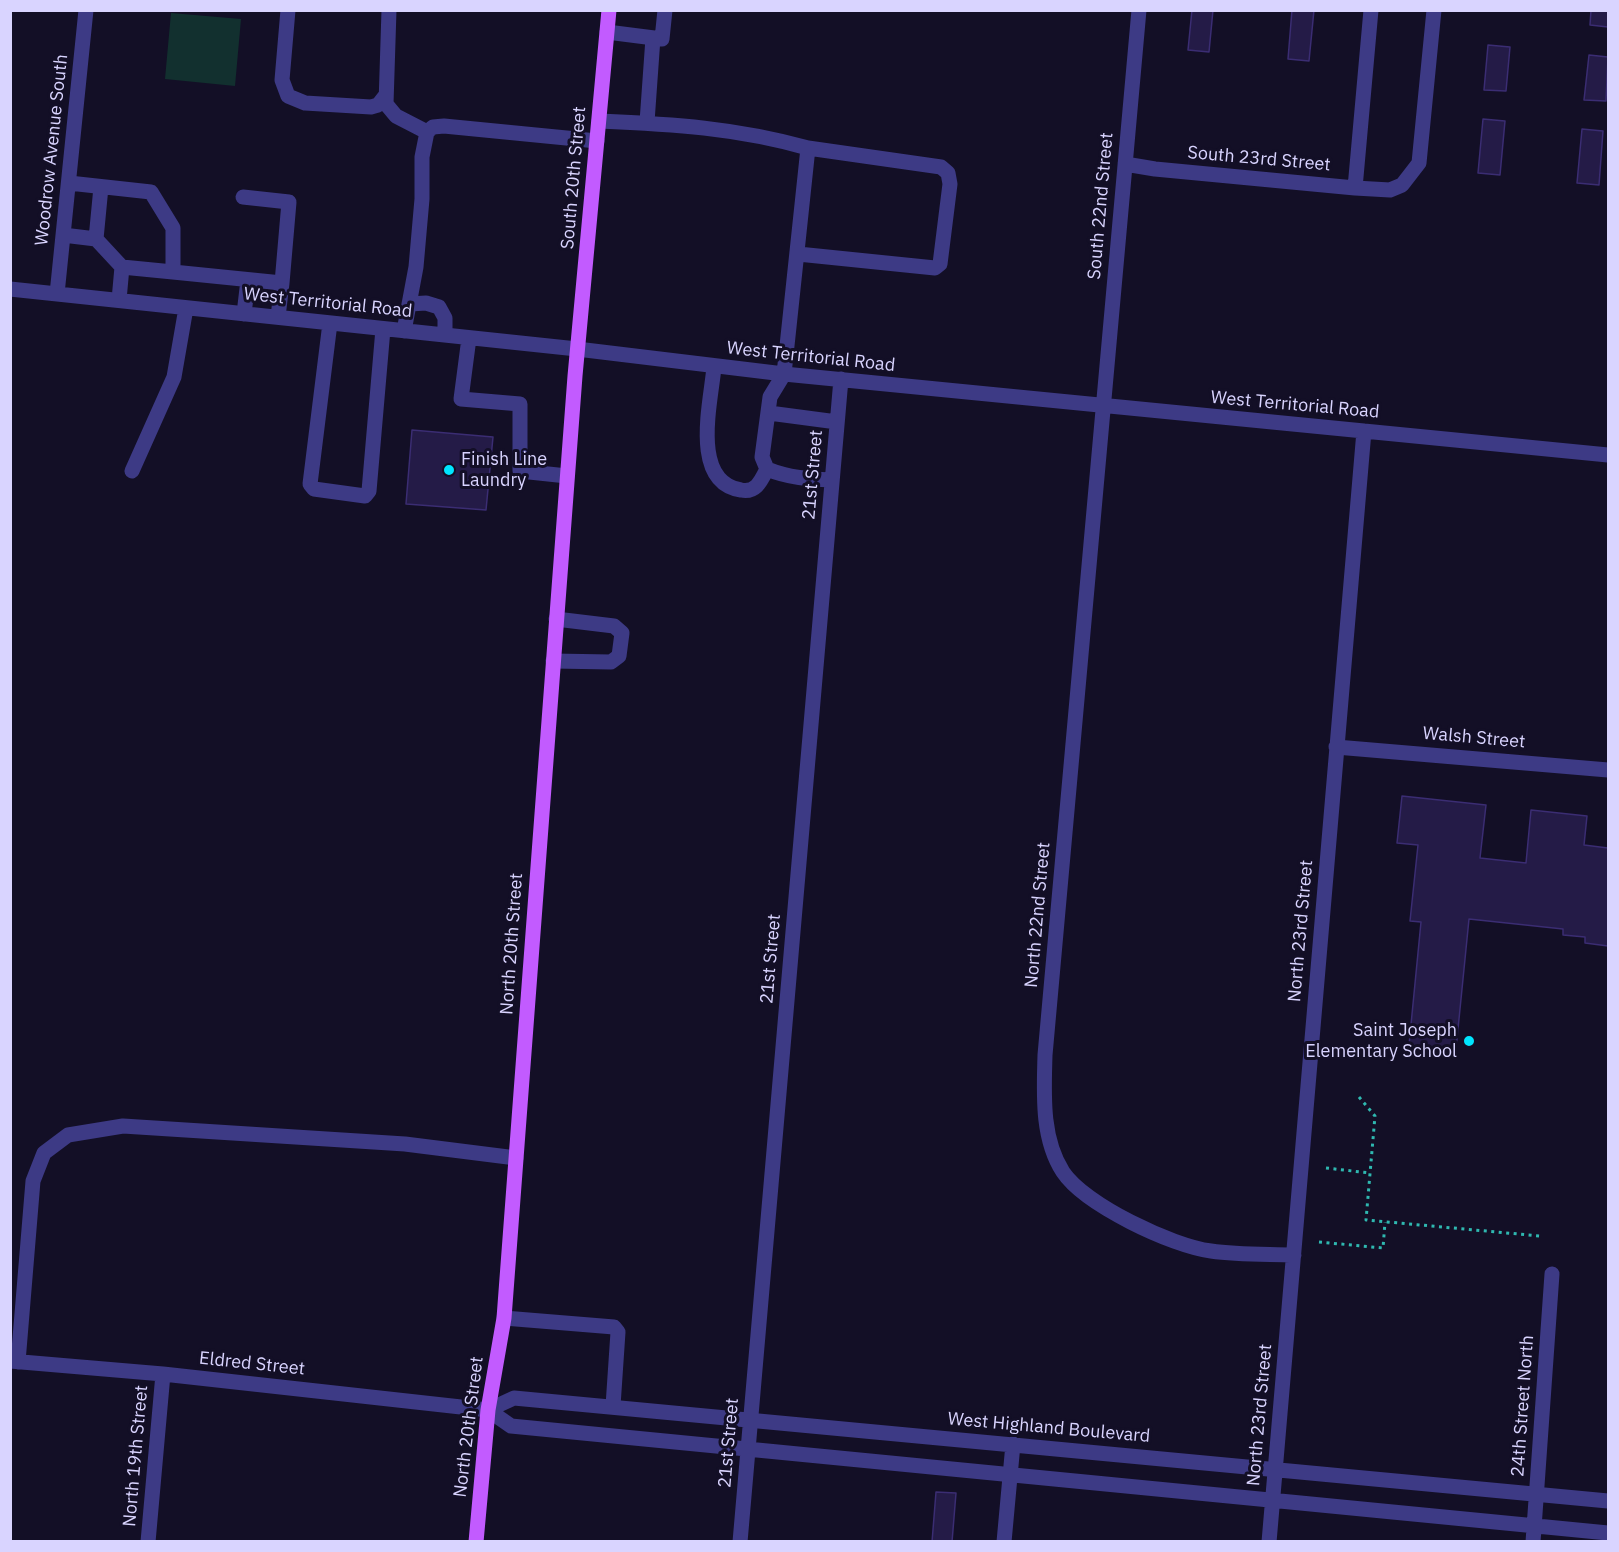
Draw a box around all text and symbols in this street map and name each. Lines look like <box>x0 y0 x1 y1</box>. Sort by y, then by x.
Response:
street label: Woodrow Avenue South <box>31 53 73 247</box>
street label: South 20th Street <box>557 106 591 250</box>
street label: South 22nd Street <box>1084 132 1118 280</box>
street label: South 23rd Street <box>1186 142 1332 176</box>
street label: West Territorial Road <box>243 283 413 323</box>
street label: West Territorial Road <box>726 337 896 377</box>
street label: West Territorial Road <box>1210 387 1380 423</box>
street label: 21st Street <box>798 429 828 521</box>
place label: Finish Line Laundry <box>461 449 547 492</box>
marker: Finish Line Laundry <box>442 463 456 477</box>
street label: Walsh Street <box>1422 723 1526 753</box>
street label: North 22nd Street <box>1021 841 1055 989</box>
street label: North 23rd Street <box>1284 859 1318 1003</box>
street label: North 20th Street <box>496 872 528 1016</box>
street label: 21st Street <box>756 913 786 1005</box>
place label: Saint Joseph Elementary School <box>1305 1020 1457 1062</box>
marker: Saint Joseph Elementary School <box>1462 1034 1476 1048</box>
street label: 24th Street North <box>1507 1334 1539 1478</box>
street label: North 23rd Street <box>1243 1343 1277 1487</box>
street label: Eldred Street <box>198 1348 306 1380</box>
street label: North 20th Street <box>450 1355 488 1499</box>
street label: North 19th Street <box>119 1384 153 1528</box>
street label: 21st Street <box>714 1397 744 1489</box>
street label: West Highland Boulevard <box>947 1408 1151 1448</box>

